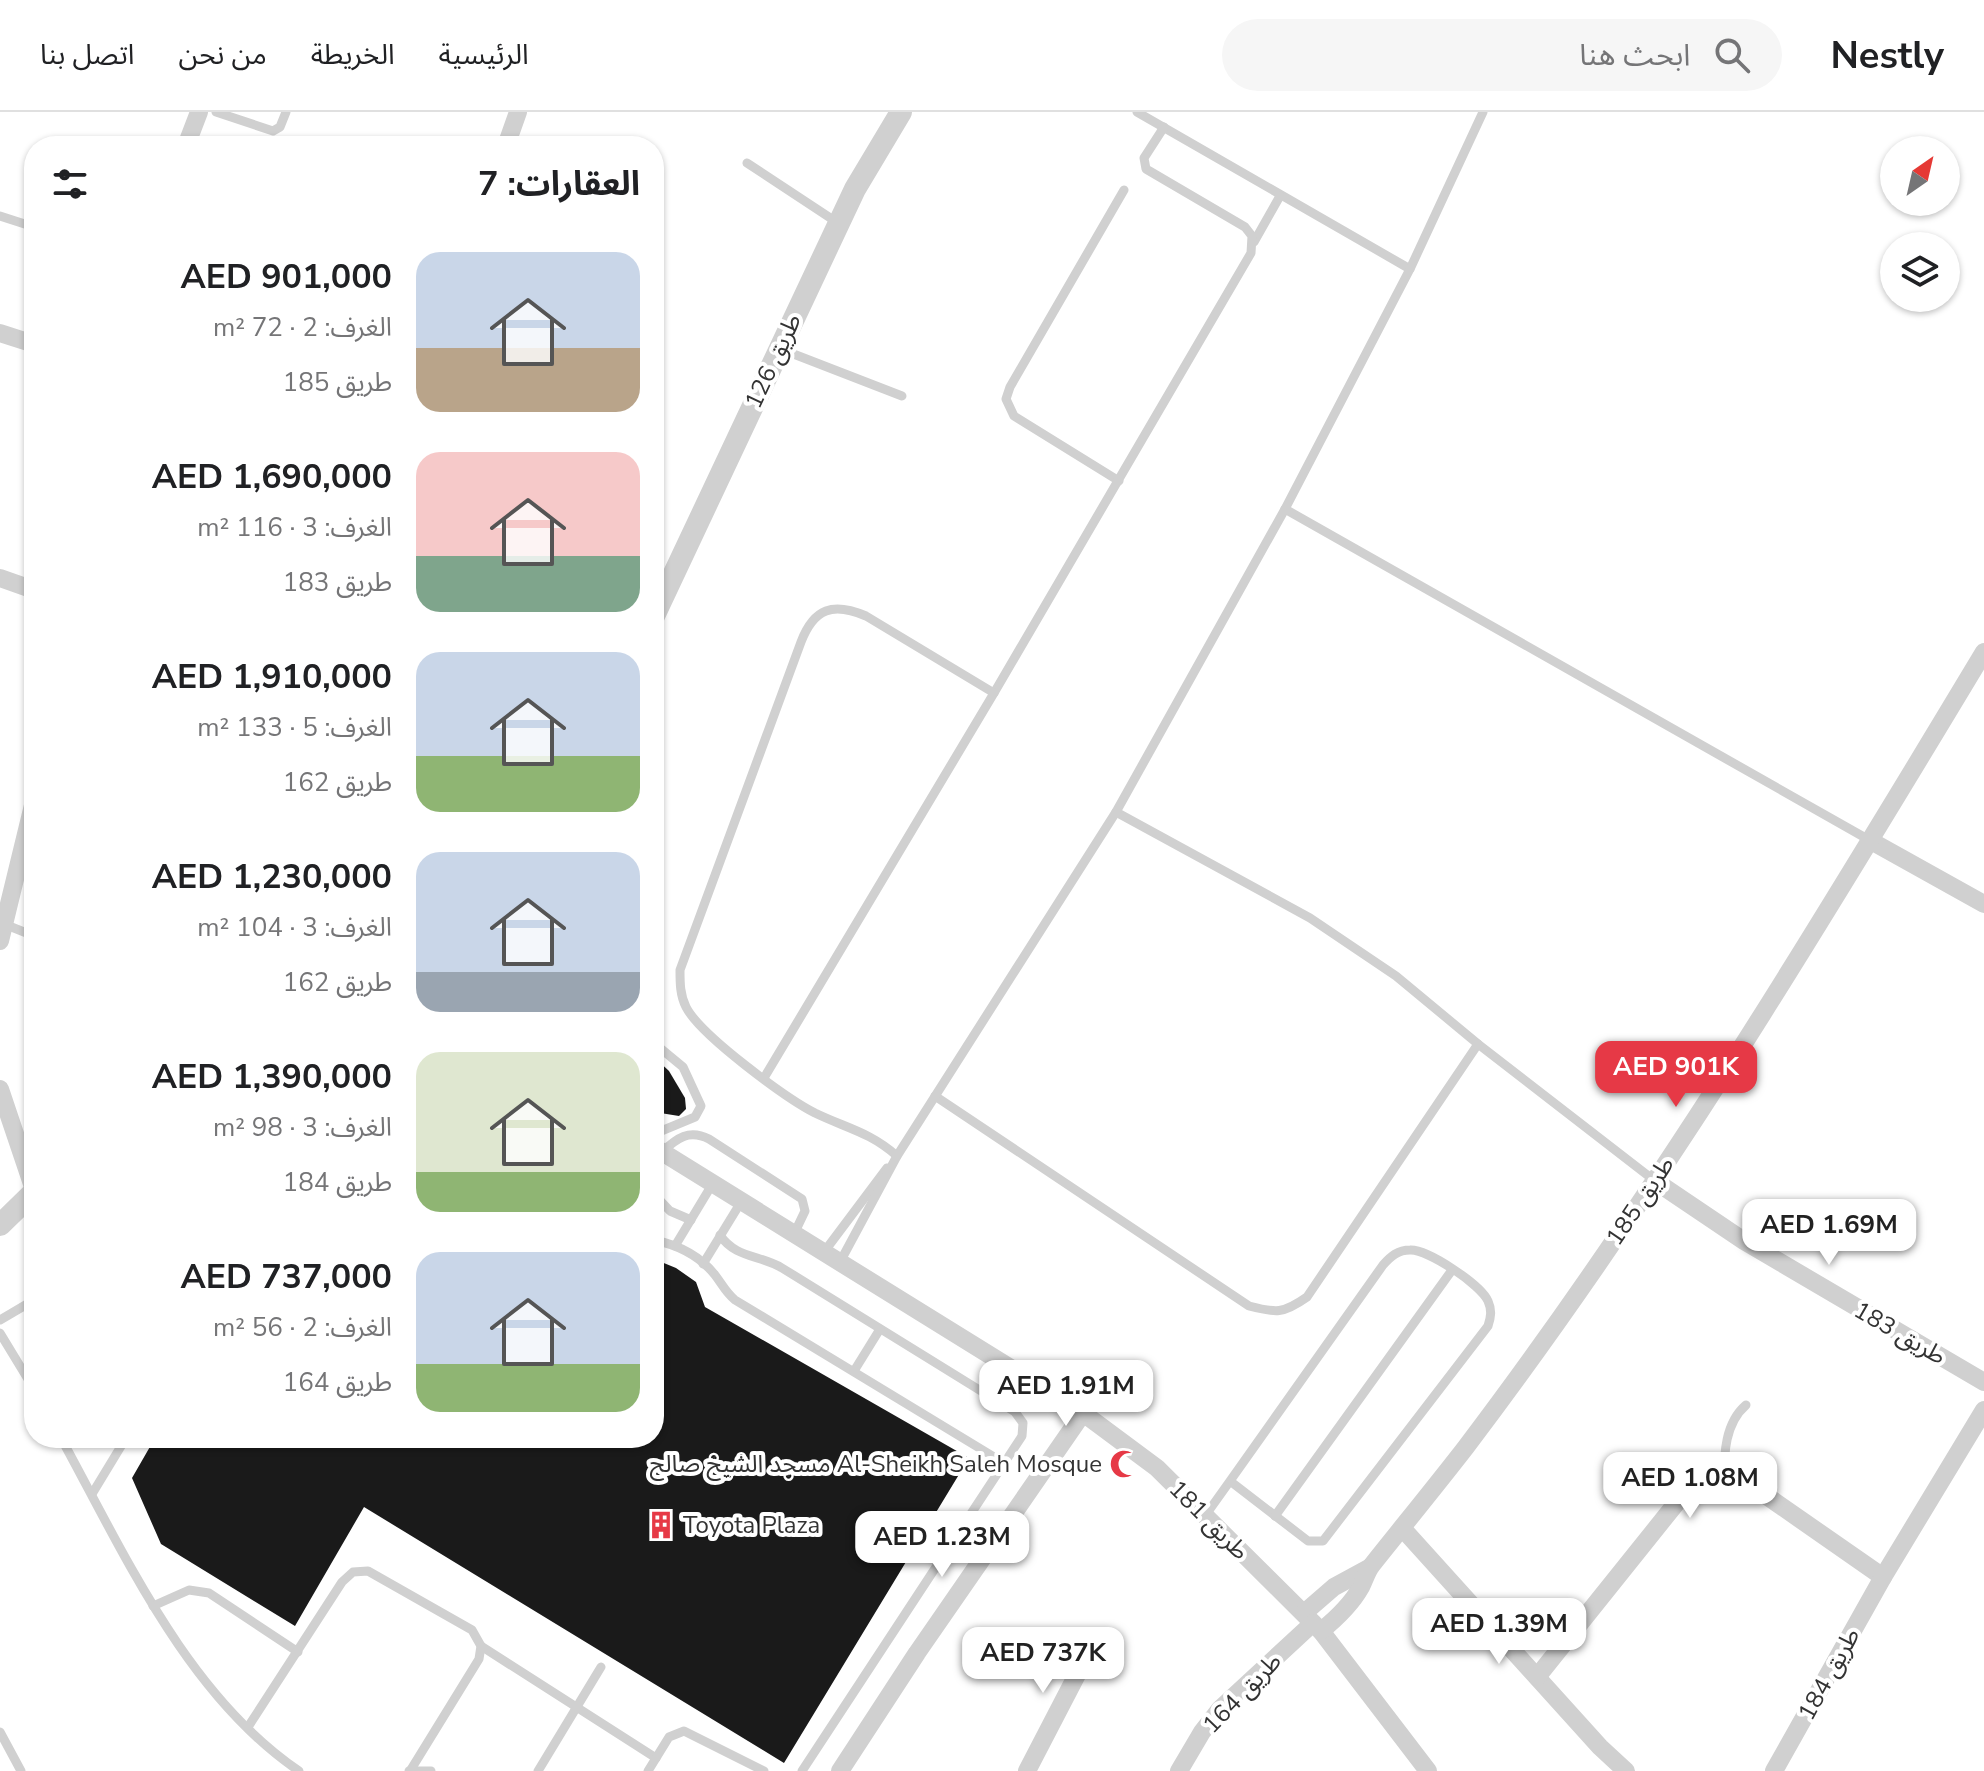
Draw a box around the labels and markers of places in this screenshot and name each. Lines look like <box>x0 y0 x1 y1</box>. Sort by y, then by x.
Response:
pin: AED 901K <box>1593 1041 1759 1109</box>
pin: AED 1.69M <box>1737 1199 1921 1267</box>
pin: AED 1.91M <box>974 1360 1158 1428</box>
place label: مسجد الشيخ صالح Al-Sheikh Saleh Mosque <box>650 1448 1102 1481</box>
mosque icon: مسجد الشيخ صالح Al-Sheikh Saleh Mosque <box>1109 1449 1139 1479</box>
pin: AED 1.08M <box>1598 1452 1782 1520</box>
place label: Toyota Plaza <box>683 1509 820 1541</box>
building icon: Toyota Plaza <box>646 1510 676 1540</box>
pin: AED 1.23M <box>850 1511 1034 1579</box>
pin: AED 1.39M <box>1407 1598 1591 1666</box>
pin: AED 737K <box>960 1627 1126 1695</box>

